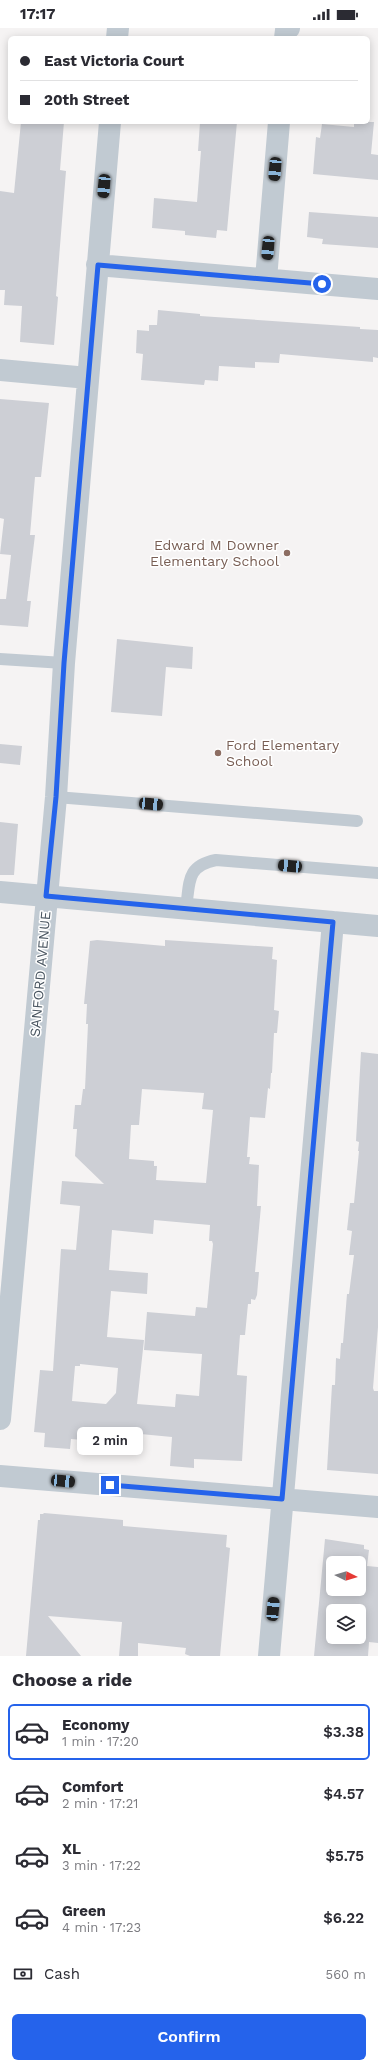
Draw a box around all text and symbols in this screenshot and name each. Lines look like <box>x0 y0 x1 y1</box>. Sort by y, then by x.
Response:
text: 17:17 <box>20 5 55 23</box>
text: East Victoria Court <box>44 52 184 70</box>
text: 20th Street <box>44 91 129 109</box>
car <box>268 157 282 181</box>
car <box>97 174 111 198</box>
car <box>261 236 275 260</box>
route start <box>313 275 331 293</box>
place label: Edward M Downer Elementary School <box>150 537 280 569</box>
marker: Edward M Downer Elementary School <box>282 548 292 558</box>
place label: Ford Elementary School <box>226 737 340 769</box>
marker: Ford Elementary School <box>213 748 223 758</box>
car <box>139 797 163 811</box>
car <box>278 859 302 873</box>
street label: SANFORD AVENUE <box>27 910 53 1038</box>
callout: 2 min <box>77 1427 143 1455</box>
text: 2 min <box>92 1433 128 1448</box>
car <box>51 1474 75 1488</box>
route end <box>101 1476 119 1494</box>
north arrow <box>326 1556 366 1596</box>
map controls <box>326 1556 366 1644</box>
car <box>266 1597 280 1621</box>
button: layers <box>326 1604 366 1644</box>
text: Choose a ride <box>12 1669 132 1690</box>
icon: car <box>14 1714 50 1750</box>
text: Economy <box>62 1716 129 1734</box>
text: $3.38 <box>323 1723 364 1741</box>
text: 1 min · 17:20 <box>62 1734 139 1749</box>
icon: car <box>14 1776 50 1812</box>
text: Comfort <box>62 1778 123 1796</box>
text: $4.57 <box>324 1785 364 1803</box>
text: 2 min · 17:21 <box>62 1796 138 1811</box>
icon: car <box>14 1838 50 1874</box>
text: XL <box>62 1840 81 1858</box>
text: $5.75 <box>326 1847 364 1865</box>
text: 3 min · 17:22 <box>62 1858 141 1873</box>
icon: car <box>14 1900 50 1936</box>
text: Green <box>62 1902 106 1920</box>
text: $6.22 <box>323 1909 364 1927</box>
text: 4 min · 17:23 <box>62 1920 141 1935</box>
icon: cash <box>12 1963 34 1985</box>
text: Cash <box>44 1965 80 1983</box>
text: 560 m <box>326 1967 366 1982</box>
button: Confirm <box>12 2014 366 2060</box>

